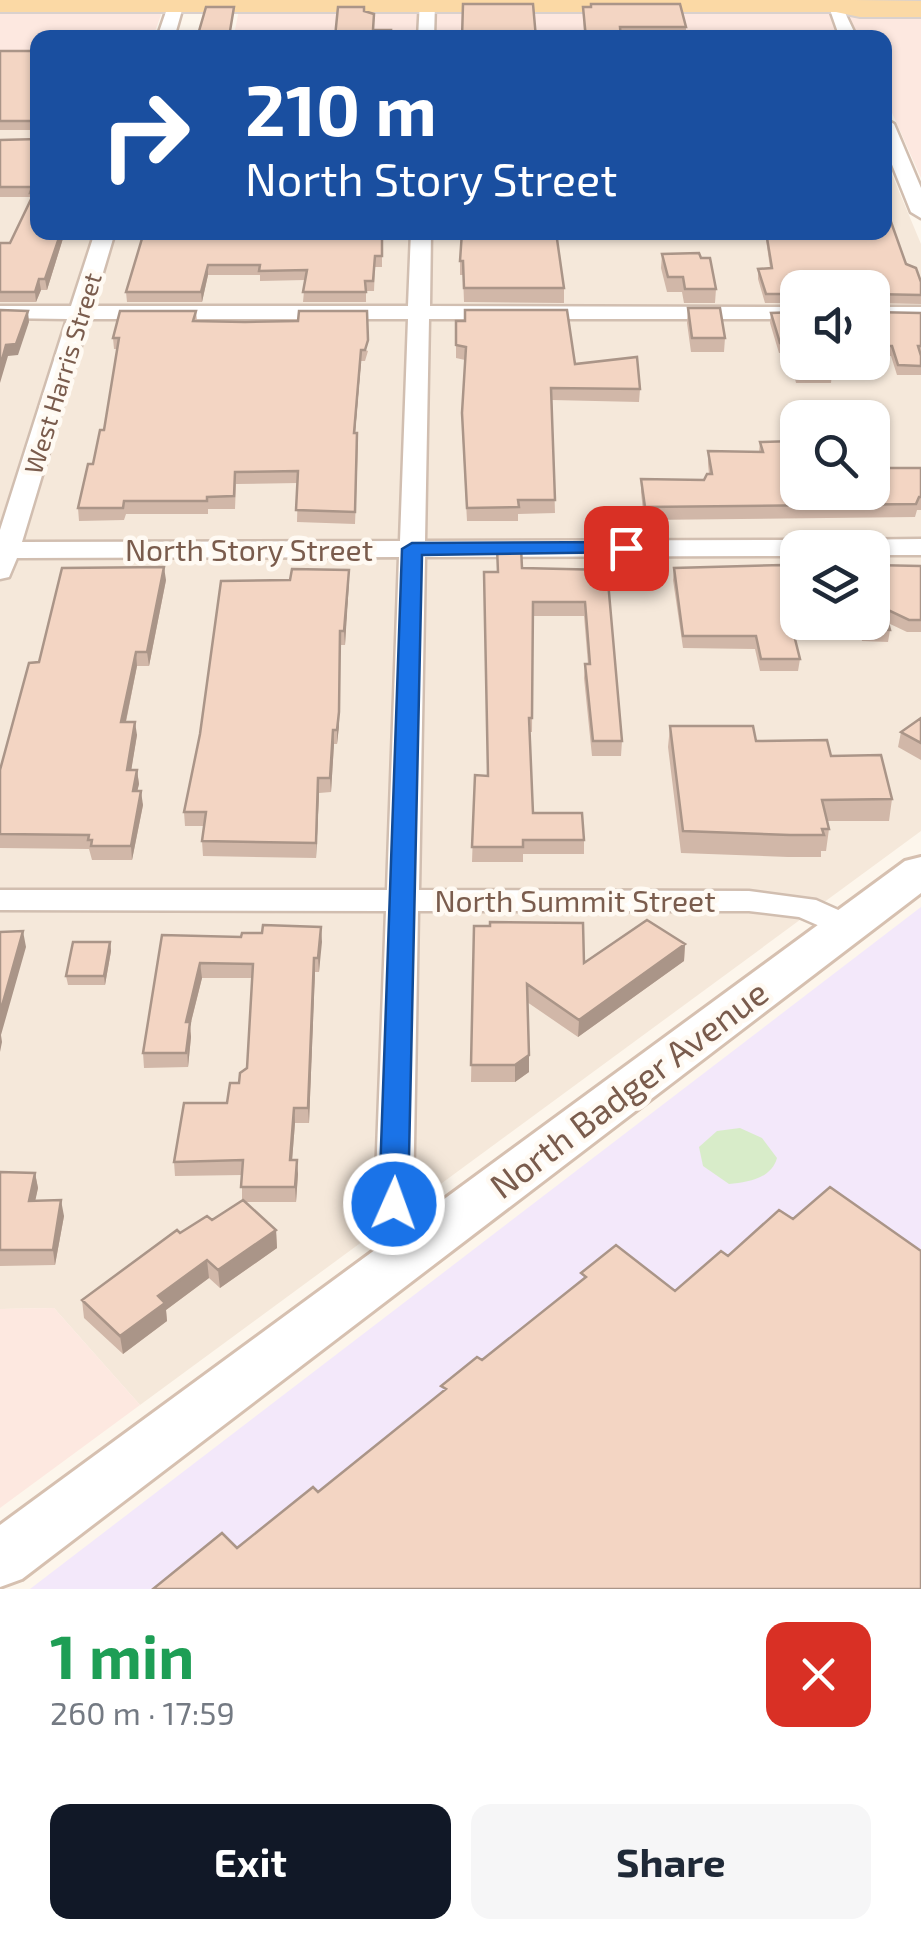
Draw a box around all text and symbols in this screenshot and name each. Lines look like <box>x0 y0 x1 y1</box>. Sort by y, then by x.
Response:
text: 210 m <box>245 66 437 150</box>
icon: right <box>80 70 210 200</box>
text: North Story Street <box>245 151 617 205</box>
street label: West Harris Street <box>17 269 107 477</box>
map controls <box>780 270 890 640</box>
button: sound <box>780 270 890 380</box>
button: search <box>780 400 890 510</box>
pin <box>584 506 669 591</box>
icon: arrive <box>599 521 654 576</box>
button: layers <box>780 530 890 640</box>
street label: North Story Street <box>125 531 373 567</box>
street label: North Summit Street <box>434 882 716 918</box>
street label: North Badger Avenue <box>481 970 775 1206</box>
position arrow <box>342 1152 446 1256</box>
text: 1 min <box>50 1619 194 1691</box>
button: close <box>766 1622 871 1727</box>
text: 260 m · 17:59 <box>50 1693 235 1731</box>
button: Exit <box>50 1804 451 1919</box>
button: Share <box>471 1804 871 1919</box>

